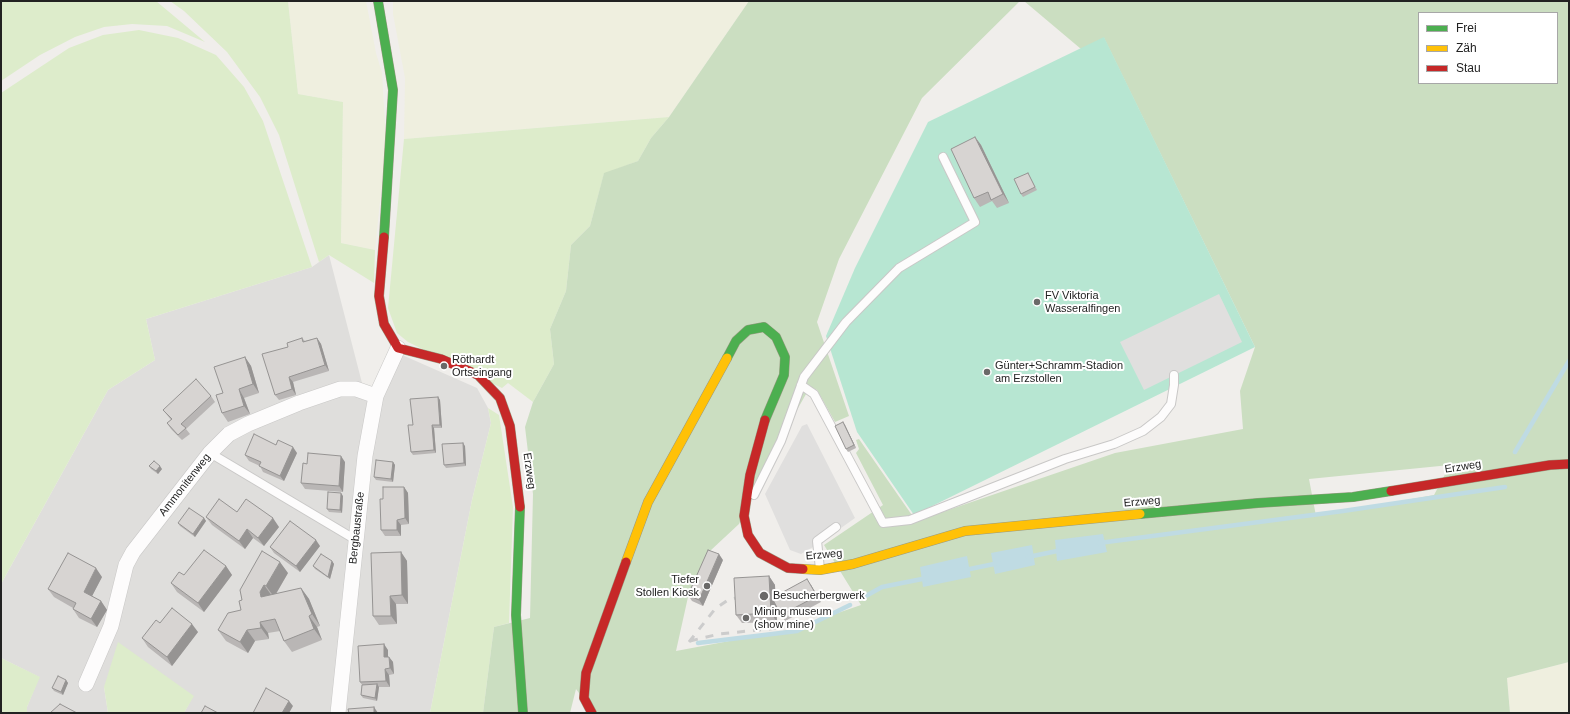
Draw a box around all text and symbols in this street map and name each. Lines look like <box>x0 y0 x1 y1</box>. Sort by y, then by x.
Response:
legend <box>1418 12 1558 84</box>
text: Frei <box>1456 21 1477 35</box>
text: Zäh <box>1456 41 1477 55</box>
text: Stau <box>1456 61 1481 75</box>
place label: FV Viktoria Wasseralfingen <box>1045 289 1120 315</box>
marker: FV Viktoria Wasseralfingen <box>1032 297 1042 307</box>
place label: Röthardt Ortseingang <box>452 353 512 379</box>
place label: Günter+Schramm-Stadion am Erzstollen <box>995 359 1123 385</box>
marker: Röthardt Ortseingang <box>439 361 449 371</box>
marker: Günter+Schramm-Stadion am Erzstollen <box>982 367 992 377</box>
street label: Ammonitenweg <box>156 451 214 519</box>
street label: Erzweg <box>520 452 538 490</box>
street label: Erzweg <box>1444 458 1482 476</box>
street label: Bergbaustraße <box>347 491 367 565</box>
street label: Erzweg <box>1123 494 1161 510</box>
street label: Erzweg <box>805 547 843 563</box>
place label: Tiefer Stollen Kiosk <box>635 573 699 599</box>
marker: Tiefer Stollen Kiosk <box>702 581 712 591</box>
place label: Besucherbergwerk <box>773 589 865 603</box>
marker: Besucherbergwerk <box>758 590 770 602</box>
place label: Mining museum (show mine) <box>754 605 832 631</box>
marker: Mining museum (show mine) <box>741 613 751 623</box>

